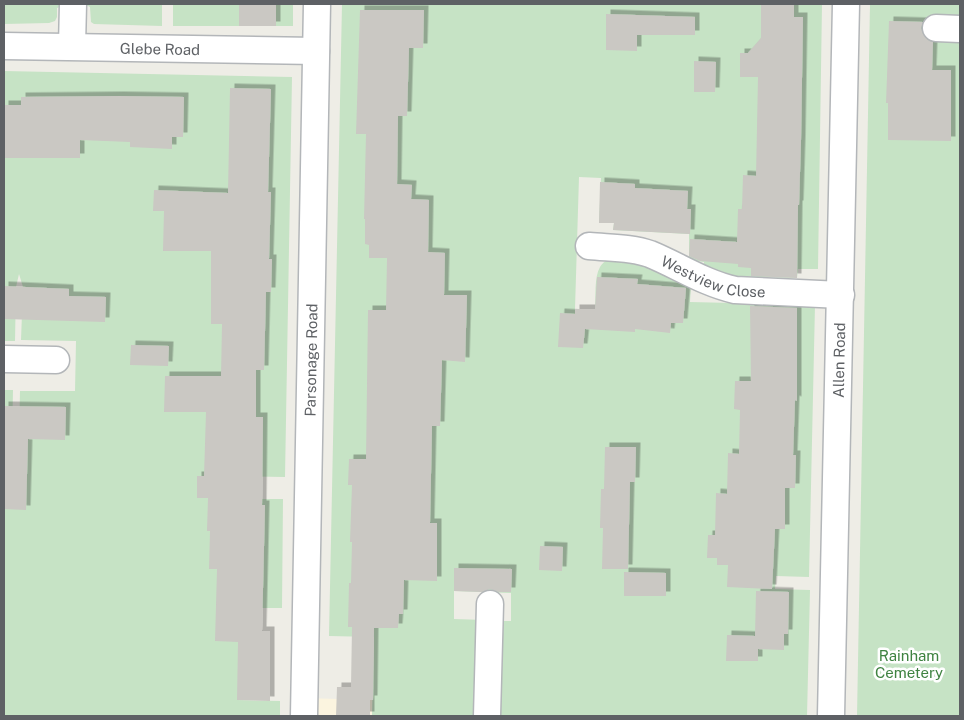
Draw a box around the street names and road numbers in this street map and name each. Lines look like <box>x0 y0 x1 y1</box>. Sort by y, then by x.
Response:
street label: Glebe Road <box>120 39 200 58</box>
street label: Westview Close <box>659 252 766 300</box>
street label: Parsonage Road <box>301 303 320 417</box>
street label: Allen Road <box>829 322 848 398</box>

